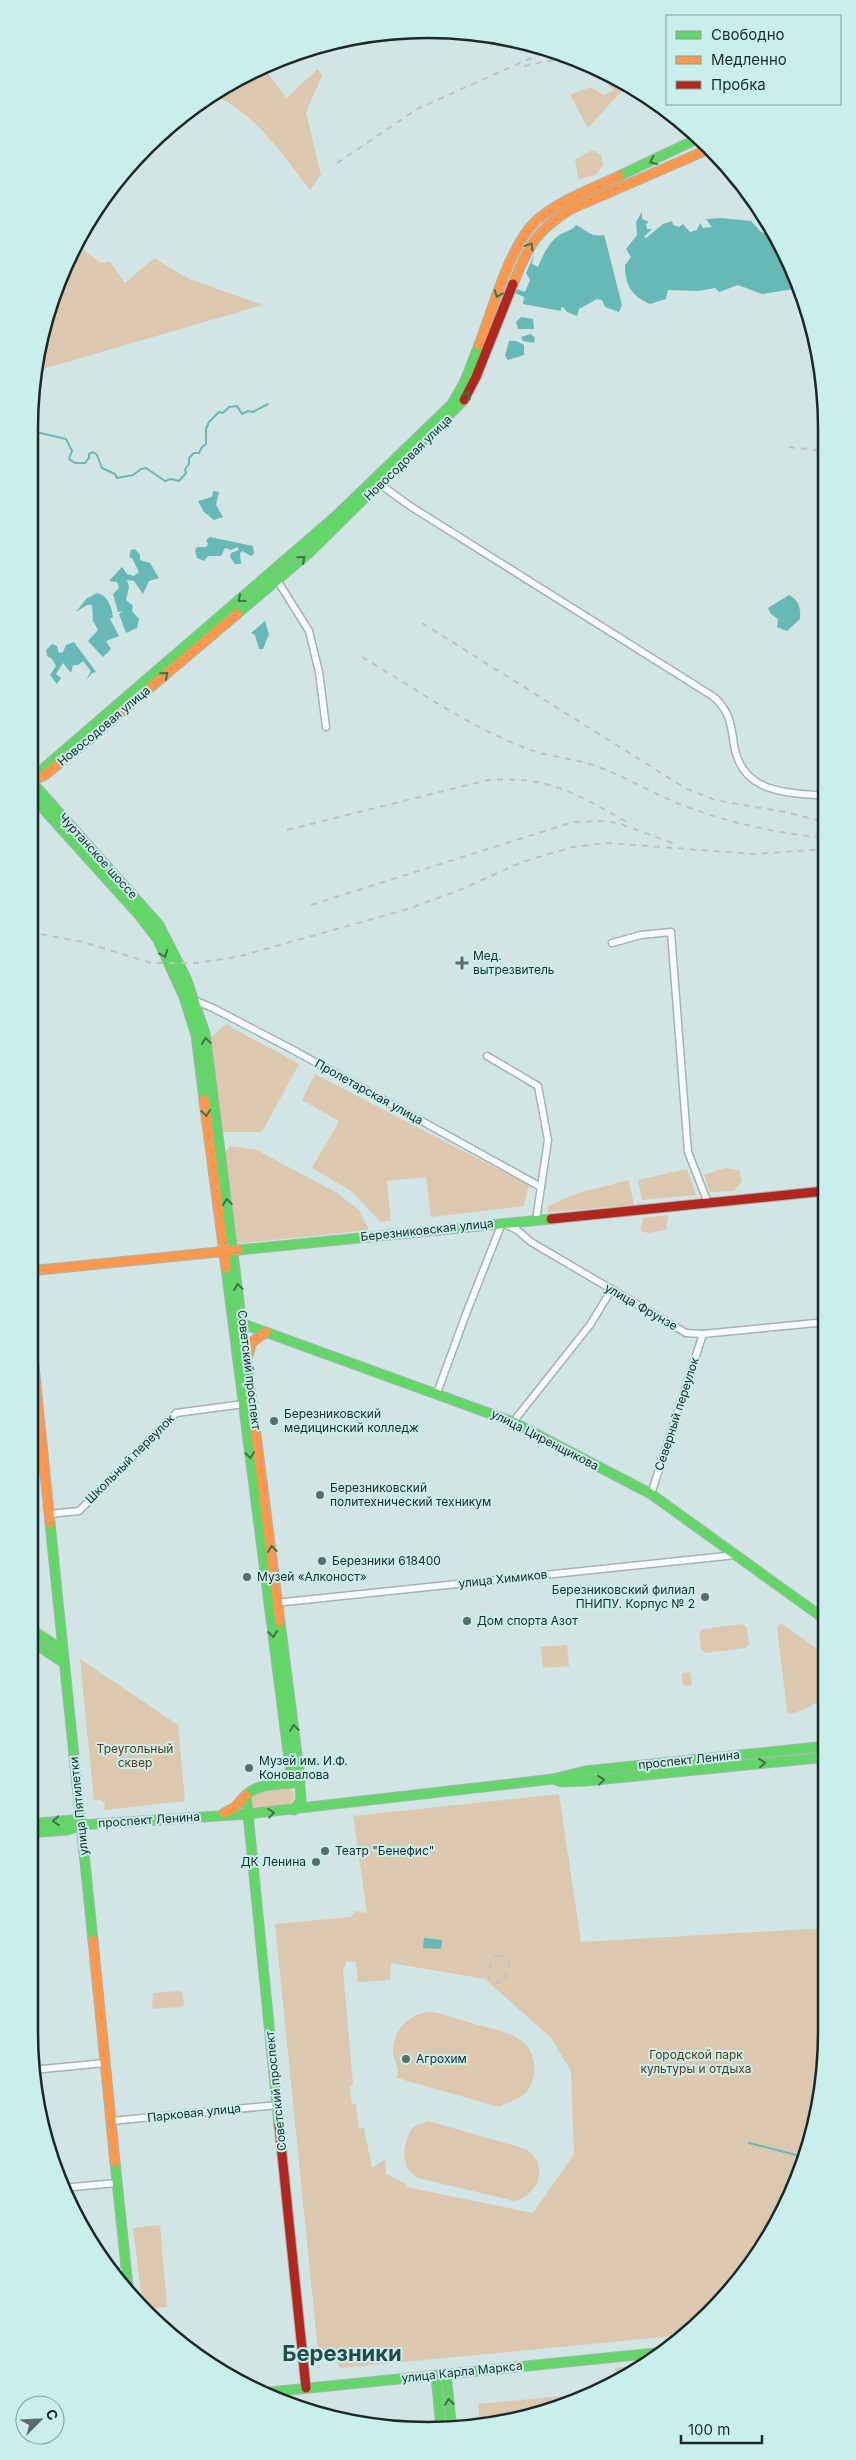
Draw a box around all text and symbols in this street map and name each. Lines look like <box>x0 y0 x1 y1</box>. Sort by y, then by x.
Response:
legend <box>666 15 841 105</box>
text: Свободно <box>711 25 785 44</box>
text: Медленно <box>711 50 787 69</box>
text: Пробка <box>711 75 766 94</box>
one-way arrow <box>649 154 658 165</box>
one-way arrow <box>524 242 534 251</box>
one-way arrow <box>494 289 504 297</box>
one-way arrow <box>461 392 471 401</box>
street label: Новосодовая улица <box>361 412 455 504</box>
one-way arrow <box>297 555 306 564</box>
one-way arrow <box>237 593 246 602</box>
one-way arrow <box>159 672 168 681</box>
street label: Новосодовая улица <box>54 682 153 769</box>
street label: Чуртанское шоссе <box>56 810 141 902</box>
place label: Мед. вытрезвитель <box>473 948 555 977</box>
one-way arrow <box>158 949 168 958</box>
marker: Мед. вытрезвитель <box>455 956 469 970</box>
one-way arrow <box>201 1037 212 1045</box>
street label: Пролетарская улица <box>313 1056 426 1128</box>
one-way arrow <box>200 1110 211 1118</box>
one-way arrow <box>222 1198 233 1206</box>
street label: Березниковская улица <box>360 1215 494 1244</box>
street label: улица Фрунзе <box>602 1280 680 1333</box>
one-way arrow <box>233 1283 244 1291</box>
street label: Советский проспект <box>235 1309 264 1431</box>
street label: Северный переулок <box>651 1355 702 1472</box>
place label: Березниковский медицинский колледж <box>284 1406 419 1435</box>
street label: улица Циренщикова <box>489 1406 602 1473</box>
street label: Школьный переулок <box>82 1411 178 1506</box>
marker: Березниковский медицинский колледж <box>268 1415 280 1427</box>
one-way arrow <box>244 1451 255 1459</box>
place label: Березниковский политехнический техникум <box>330 1480 491 1509</box>
marker: Березниковский политехнический техникум <box>314 1489 326 1501</box>
one-way arrow <box>267 1545 278 1553</box>
place label: Березники 618400 <box>332 1553 441 1568</box>
marker: Березники 618400 <box>316 1555 328 1567</box>
street label: улица Химиков <box>458 1566 548 1591</box>
place label: Музей «Алконост» <box>257 1569 367 1584</box>
marker: Музей «Алконост» <box>241 1571 253 1583</box>
place label: Березниковский филиал ПНИПУ. Корпус № 2 <box>552 1582 695 1611</box>
marker: Березниковский филиал ПНИПУ. Корпус № 2 <box>699 1591 711 1603</box>
place label: Дом спорта Азот <box>477 1613 578 1628</box>
marker: Дом спорта Азот <box>461 1615 473 1627</box>
one-way arrow <box>267 1630 278 1638</box>
one-way arrow <box>289 1723 300 1731</box>
park label: Треугольный сквер <box>97 1741 173 1770</box>
street label: проспект Ленина <box>637 1747 740 1772</box>
place label: Музей им. И.Ф. Коновалова <box>259 1753 348 1782</box>
street label: улица Пятилетки <box>66 1756 91 1856</box>
one-way arrow <box>759 1758 767 1769</box>
marker: Музей им. И.Ф. Коновалова <box>243 1762 255 1774</box>
one-way arrow <box>597 1775 605 1786</box>
street label: проспект Ленина <box>98 1808 200 1831</box>
one-way arrow <box>268 1808 276 1819</box>
one-way arrow <box>51 1816 59 1827</box>
place label: Театр "Бенефис" <box>335 1843 434 1858</box>
marker: Театр "Бенефис" <box>319 1845 331 1857</box>
place label: ДК Ленина <box>241 1854 306 1869</box>
marker: ДК Ленина <box>310 1856 322 1868</box>
street label: Советский проспект <box>262 2030 289 2152</box>
park label: Городской парк культуры и отдыха <box>640 2047 752 2076</box>
place label: Агрохим <box>416 2051 467 2066</box>
marker: Агрохим <box>400 2053 412 2065</box>
street label: Парковая улица <box>146 2100 242 2125</box>
district label: Березники <box>282 2340 402 2366</box>
street label: улица Карла Маркса <box>401 2358 523 2385</box>
north arrow <box>15 2395 65 2445</box>
one-way arrow <box>444 2398 455 2406</box>
text: С <box>42 2406 62 2423</box>
scale bar <box>681 2412 762 2444</box>
text: 100 m <box>688 2420 730 2439</box>

